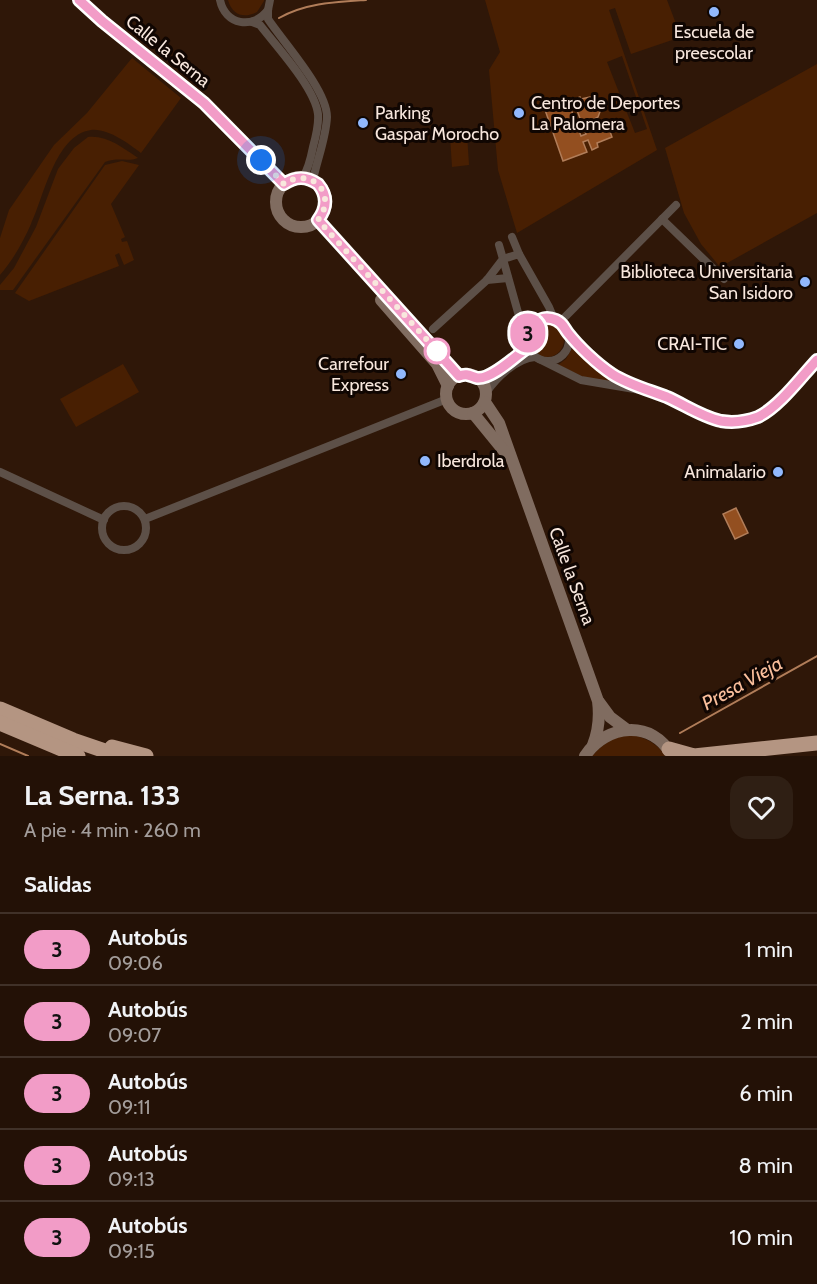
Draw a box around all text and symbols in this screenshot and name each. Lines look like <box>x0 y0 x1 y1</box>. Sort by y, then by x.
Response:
marker: Escuela de preescolar <box>707 5 721 19</box>
street label: Calle la Serna <box>121 10 215 92</box>
place label: Escuela de preescolar <box>674 21 754 64</box>
place label: Centro de Deportes La Palomera <box>531 92 680 135</box>
place label: Parking Gaspar Morocho <box>375 102 499 145</box>
marker: Centro de Deportes La Palomera <box>512 106 526 120</box>
marker: Parking Gaspar Morocho <box>356 116 370 130</box>
your location <box>246 145 276 175</box>
place label: Biblioteca Universitaria San Isidoro <box>620 261 793 304</box>
marker: Biblioteca Universitaria San Isidoro <box>798 275 812 289</box>
line badge: 3 <box>508 314 548 352</box>
text: 3 <box>522 321 534 346</box>
place label: CRAI-TIC <box>657 333 727 355</box>
marker: CRAI-TIC <box>732 337 746 351</box>
unlabelled marker <box>424 338 450 364</box>
place label: Carrefour Express <box>318 353 389 396</box>
marker: Carrefour Express <box>394 367 408 381</box>
place label: Iberdrola <box>437 450 505 472</box>
marker: Iberdrola <box>418 454 432 468</box>
place label: Animalario <box>684 461 766 483</box>
marker: Animalario <box>771 465 785 479</box>
street label: Calle la Serna <box>544 524 600 628</box>
water label: Presa Vieja <box>697 651 787 715</box>
button: heart <box>730 776 793 839</box>
text: La Serna. 133 <box>24 778 181 812</box>
text: A pie · 4 min · 260 m <box>24 818 201 842</box>
text: Salidas <box>24 871 92 898</box>
text: Autobús <box>108 924 188 951</box>
text: 1 min <box>745 936 793 963</box>
text: 3 <box>51 937 63 962</box>
text: 09:06 <box>108 951 163 975</box>
text: Autobús <box>108 996 188 1023</box>
text: 2 min <box>740 1008 793 1035</box>
text: 3 <box>51 1009 63 1034</box>
text: 09:07 <box>108 1023 161 1047</box>
text: Autobús <box>108 1068 188 1095</box>
text: 6 min <box>739 1080 793 1107</box>
text: 3 <box>51 1081 63 1106</box>
text: 09:11 <box>108 1095 151 1119</box>
text: Autobús <box>108 1140 188 1167</box>
text: 8 min <box>738 1152 793 1179</box>
text: 3 <box>51 1153 63 1178</box>
text: 09:13 <box>108 1167 155 1191</box>
text: Autobús <box>108 1212 188 1239</box>
text: 10 min <box>729 1224 793 1251</box>
text: 3 <box>51 1225 63 1250</box>
text: 09:15 <box>108 1239 155 1263</box>

